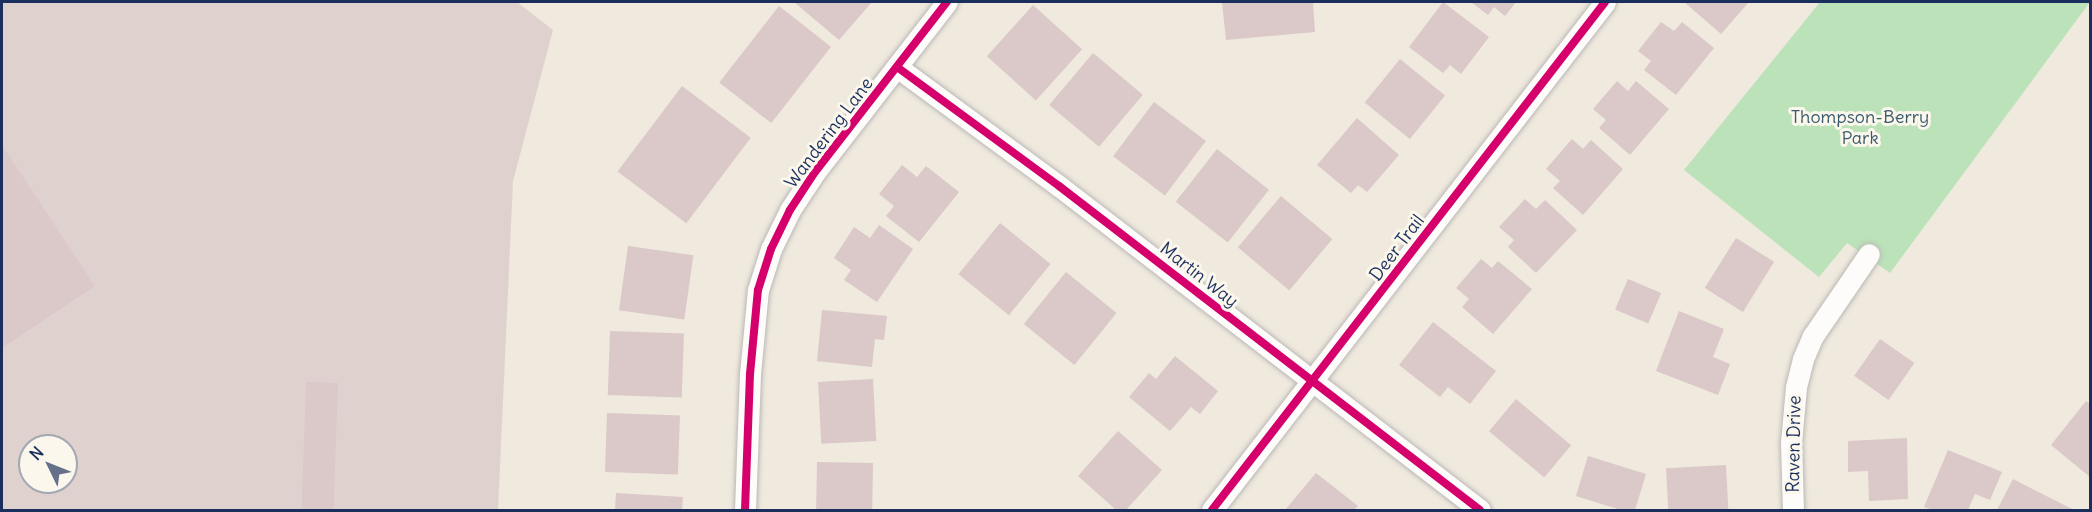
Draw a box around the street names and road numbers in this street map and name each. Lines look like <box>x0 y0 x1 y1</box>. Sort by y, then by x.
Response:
street label: Wandering Lane <box>780 73 878 193</box>
street label: Deer Trail <box>1365 211 1429 285</box>
street label: Martin Way <box>1156 238 1242 312</box>
street label: Raven Drive <box>1782 395 1806 493</box>

